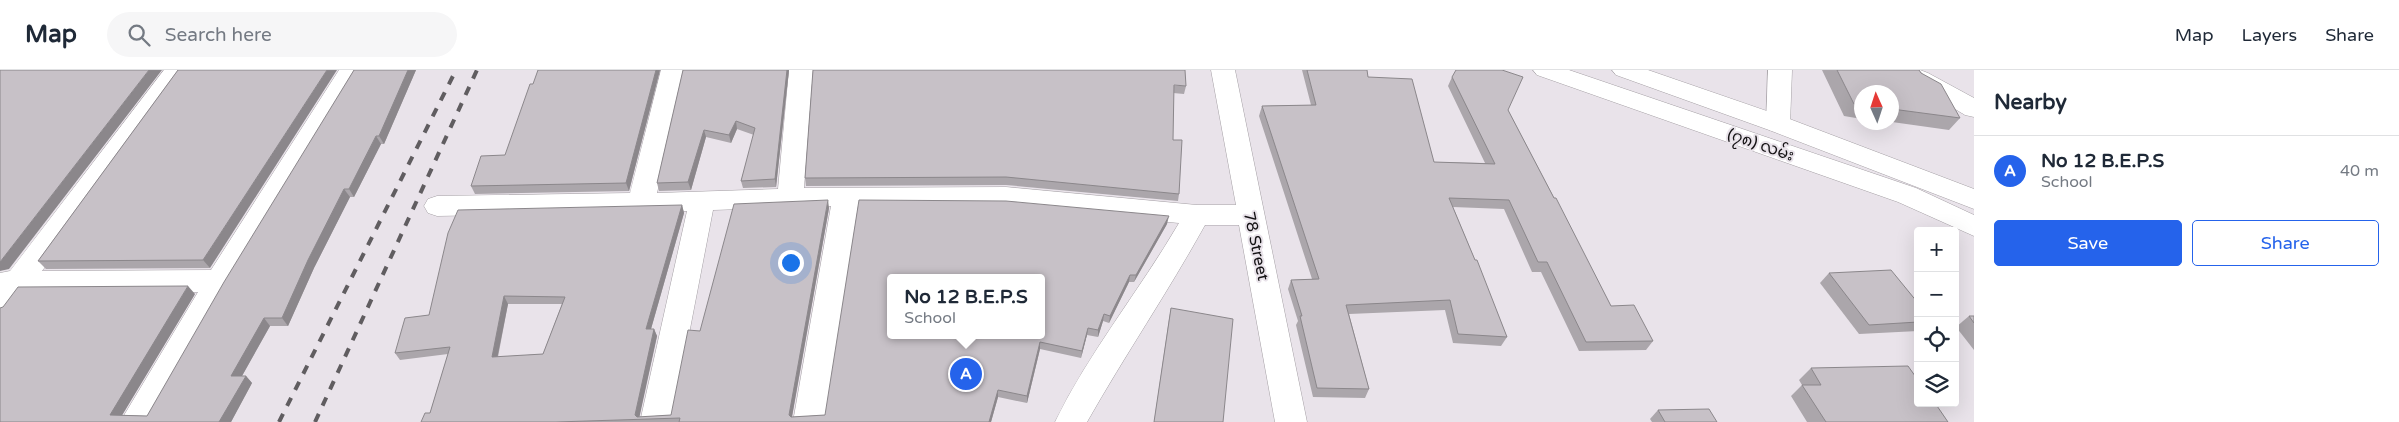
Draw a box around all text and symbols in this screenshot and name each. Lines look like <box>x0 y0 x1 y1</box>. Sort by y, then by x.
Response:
search box <box>107 12 457 57</box>
text: Map <box>25 20 77 49</box>
icon: search <box>125 21 153 49</box>
text: Search here <box>165 24 272 46</box>
text: Map <box>2175 24 2214 46</box>
text: Layers <box>2242 24 2297 46</box>
text: Share <box>2325 24 2374 46</box>
north arrow <box>1854 85 1899 130</box>
text: Nearby <box>1994 90 2067 115</box>
street label: (၇၈) လမ်း <box>1724 122 1797 169</box>
text: No 12 B.E.P.S <box>2041 150 2164 172</box>
text: A <box>2004 161 2016 181</box>
text: 40 m <box>2340 161 2379 181</box>
text: School <box>2041 172 2093 192</box>
street label: 78 Street <box>1239 210 1273 283</box>
button: Save <box>1994 220 2182 266</box>
button: Share <box>2192 220 2379 266</box>
map controls <box>1914 227 1959 407</box>
button: + <box>1914 227 1959 272</box>
your location <box>778 250 804 276</box>
button: − <box>1914 272 1959 317</box>
popup <box>887 274 1045 339</box>
text: No 12 B.E.P.S <box>904 286 1028 308</box>
text: School <box>904 308 956 328</box>
button: locate <box>1914 317 1959 362</box>
pin: A <box>950 355 982 393</box>
button: layers <box>1914 362 1959 407</box>

